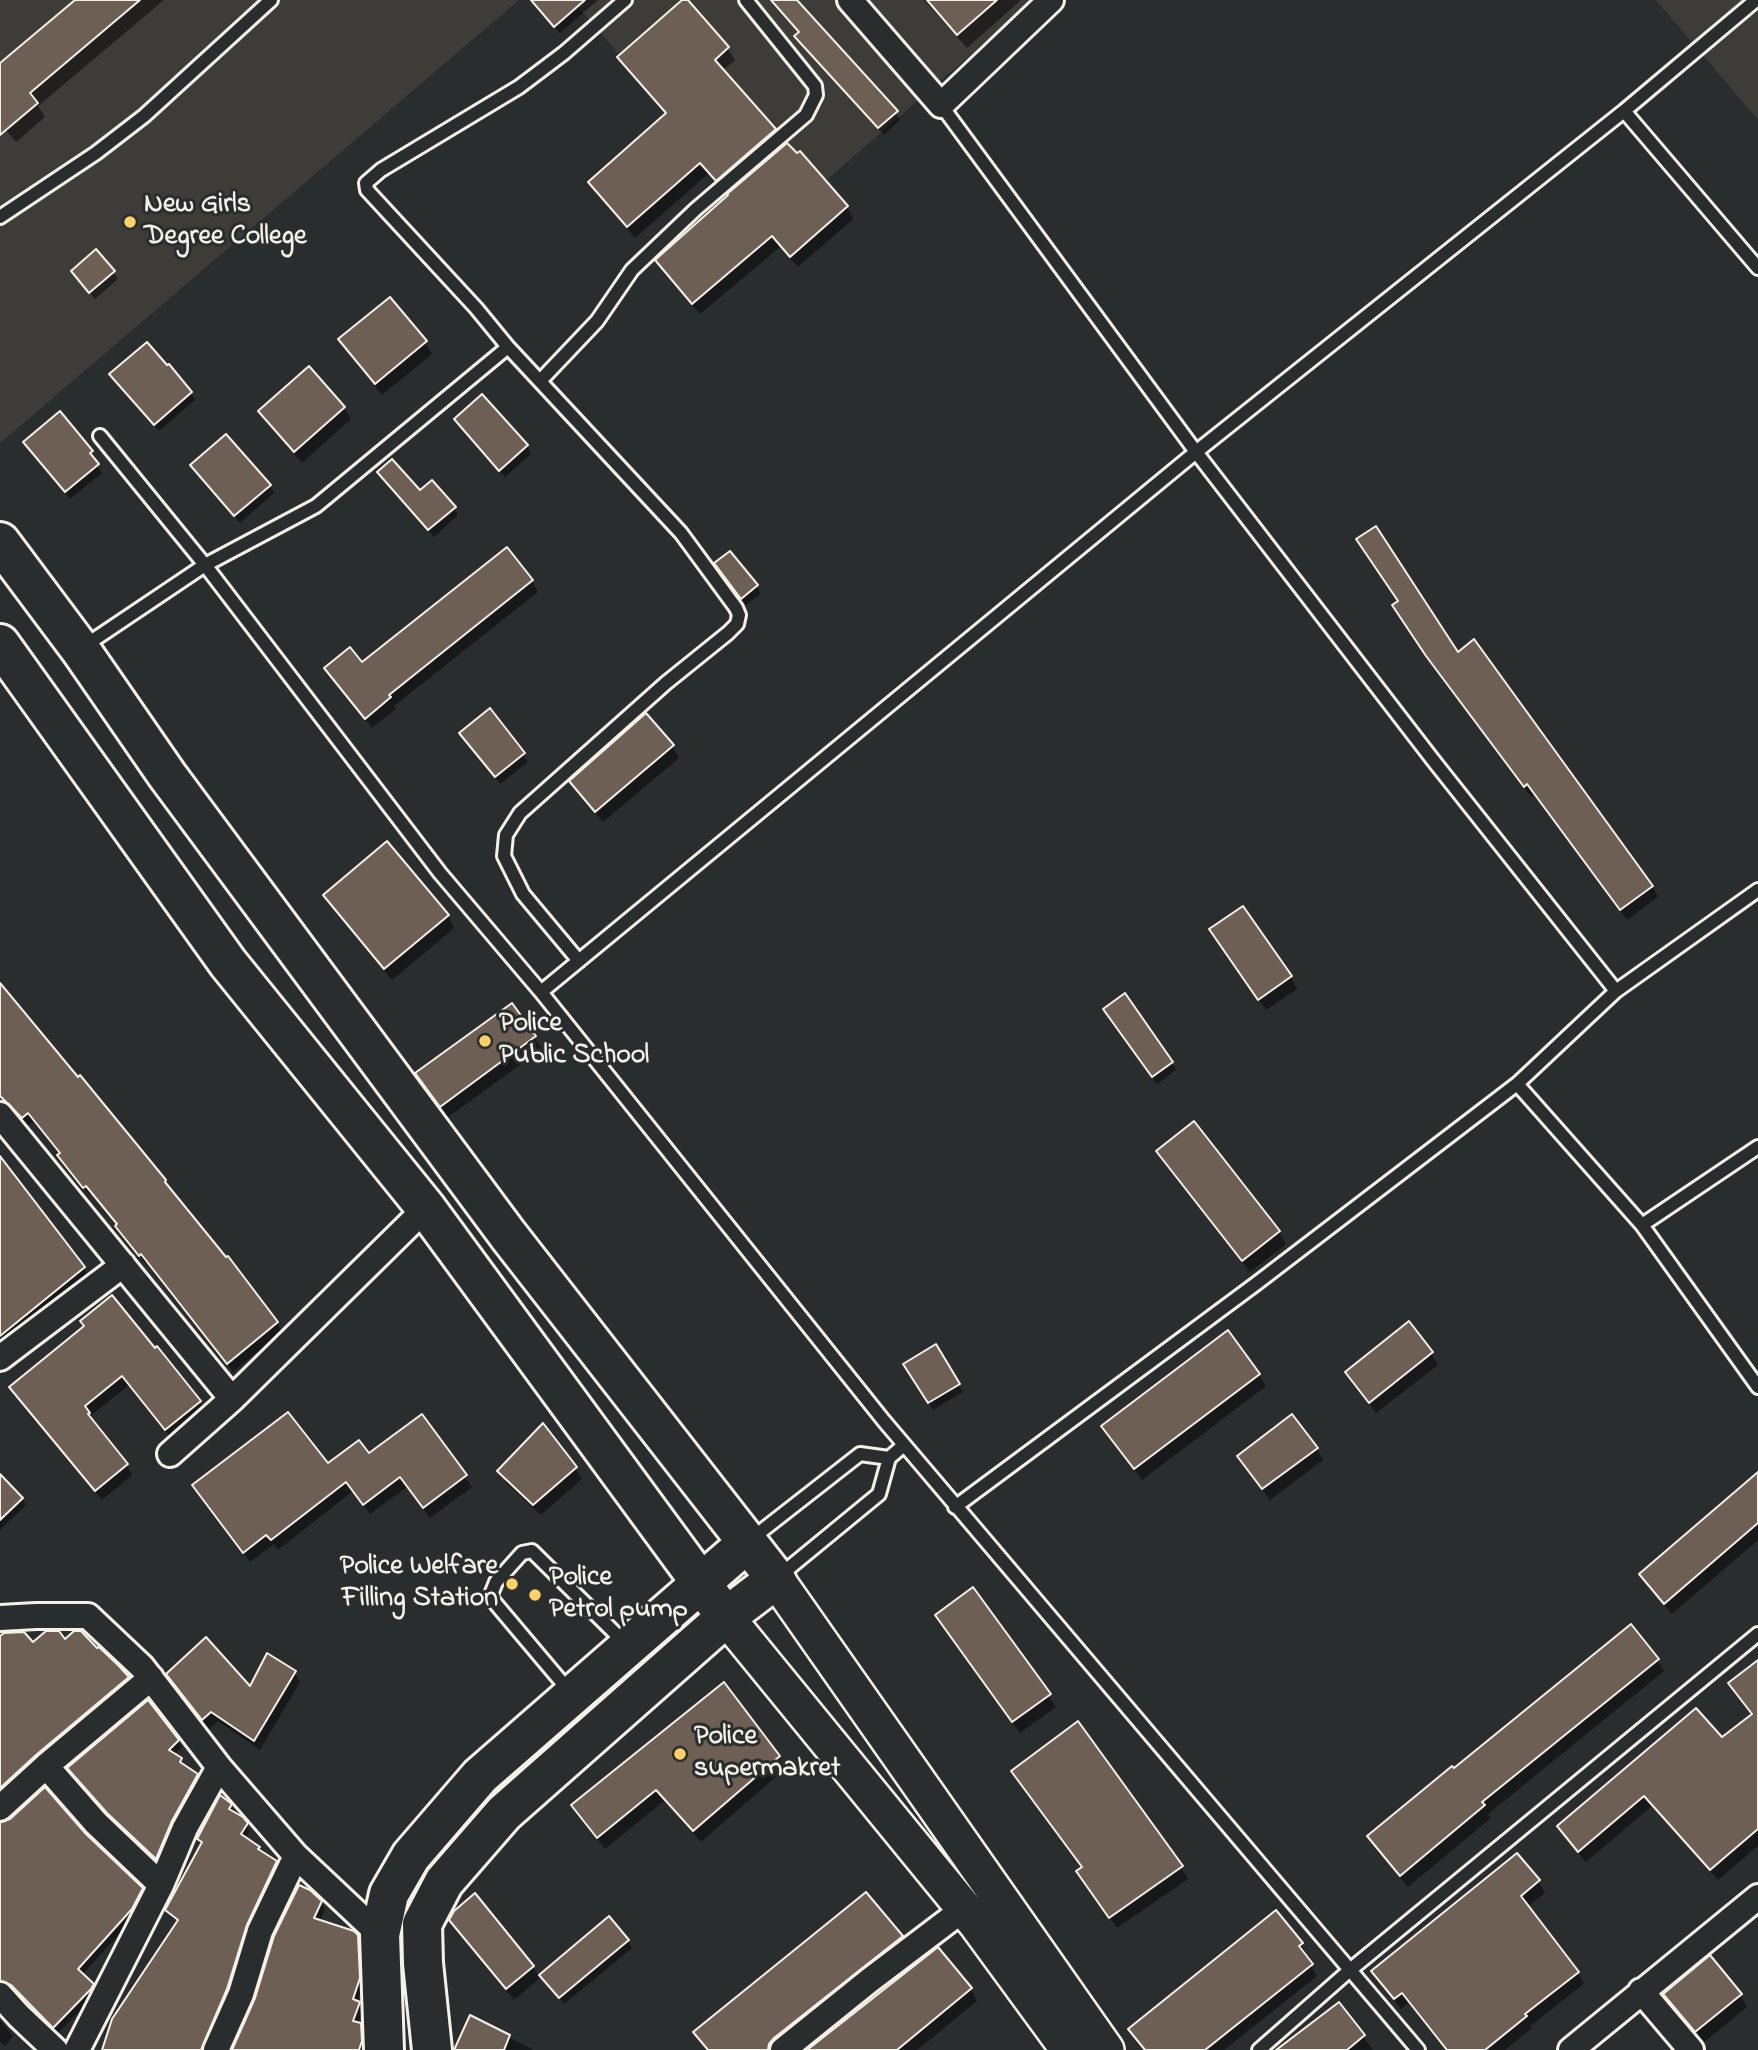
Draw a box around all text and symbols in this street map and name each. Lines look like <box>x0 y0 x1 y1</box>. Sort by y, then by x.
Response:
place label: New Girls Degree College <box>144 189 307 255</box>
marker: New Girls Degree College <box>122 214 138 230</box>
place label: Police Public School <box>499 1008 649 1074</box>
marker: Police Public School <box>477 1033 493 1049</box>
place label: Police Welfare Filling Station <box>340 1551 498 1617</box>
place label: Police Petrol pump <box>549 1562 688 1628</box>
marker: Police Welfare Filling Station <box>504 1576 520 1592</box>
marker: Police Petrol pump <box>527 1587 543 1603</box>
place label: Police supermakret <box>694 1721 840 1787</box>
marker: Police supermakret <box>672 1746 688 1762</box>

